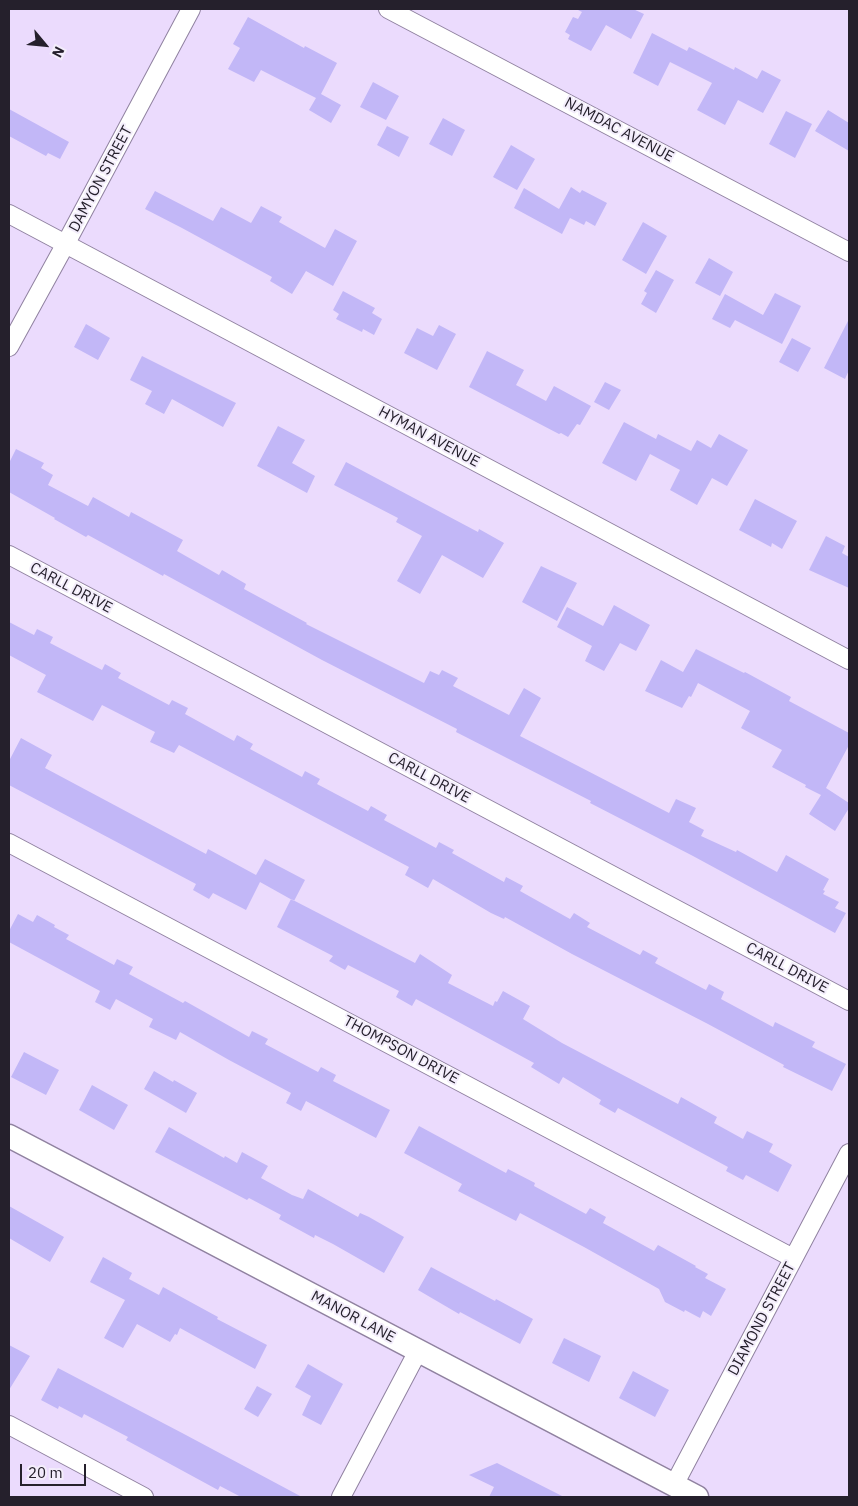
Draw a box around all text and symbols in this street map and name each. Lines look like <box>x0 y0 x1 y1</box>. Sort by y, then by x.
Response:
north arrow <box>20 20 70 70</box>
text: N <box>48 43 69 61</box>
street label: NAMDAC AVENUE <box>561 94 677 166</box>
street label: DAMYON STREET <box>65 123 137 235</box>
street label: HYMAN AVENUE <box>375 403 483 471</box>
street label: CARLL DRIVE <box>27 559 115 617</box>
street label: CARLL DRIVE <box>385 749 473 807</box>
street label: CARLL DRIVE <box>743 939 831 997</box>
street label: THOMPSON DRIVE <box>340 1012 462 1088</box>
street label: DIAMOND STREET <box>725 1259 799 1379</box>
street label: MANOR LANE <box>308 1287 398 1347</box>
scale bar <box>22 1454 89 1486</box>
text: 20 m <box>28 1463 63 1482</box>

